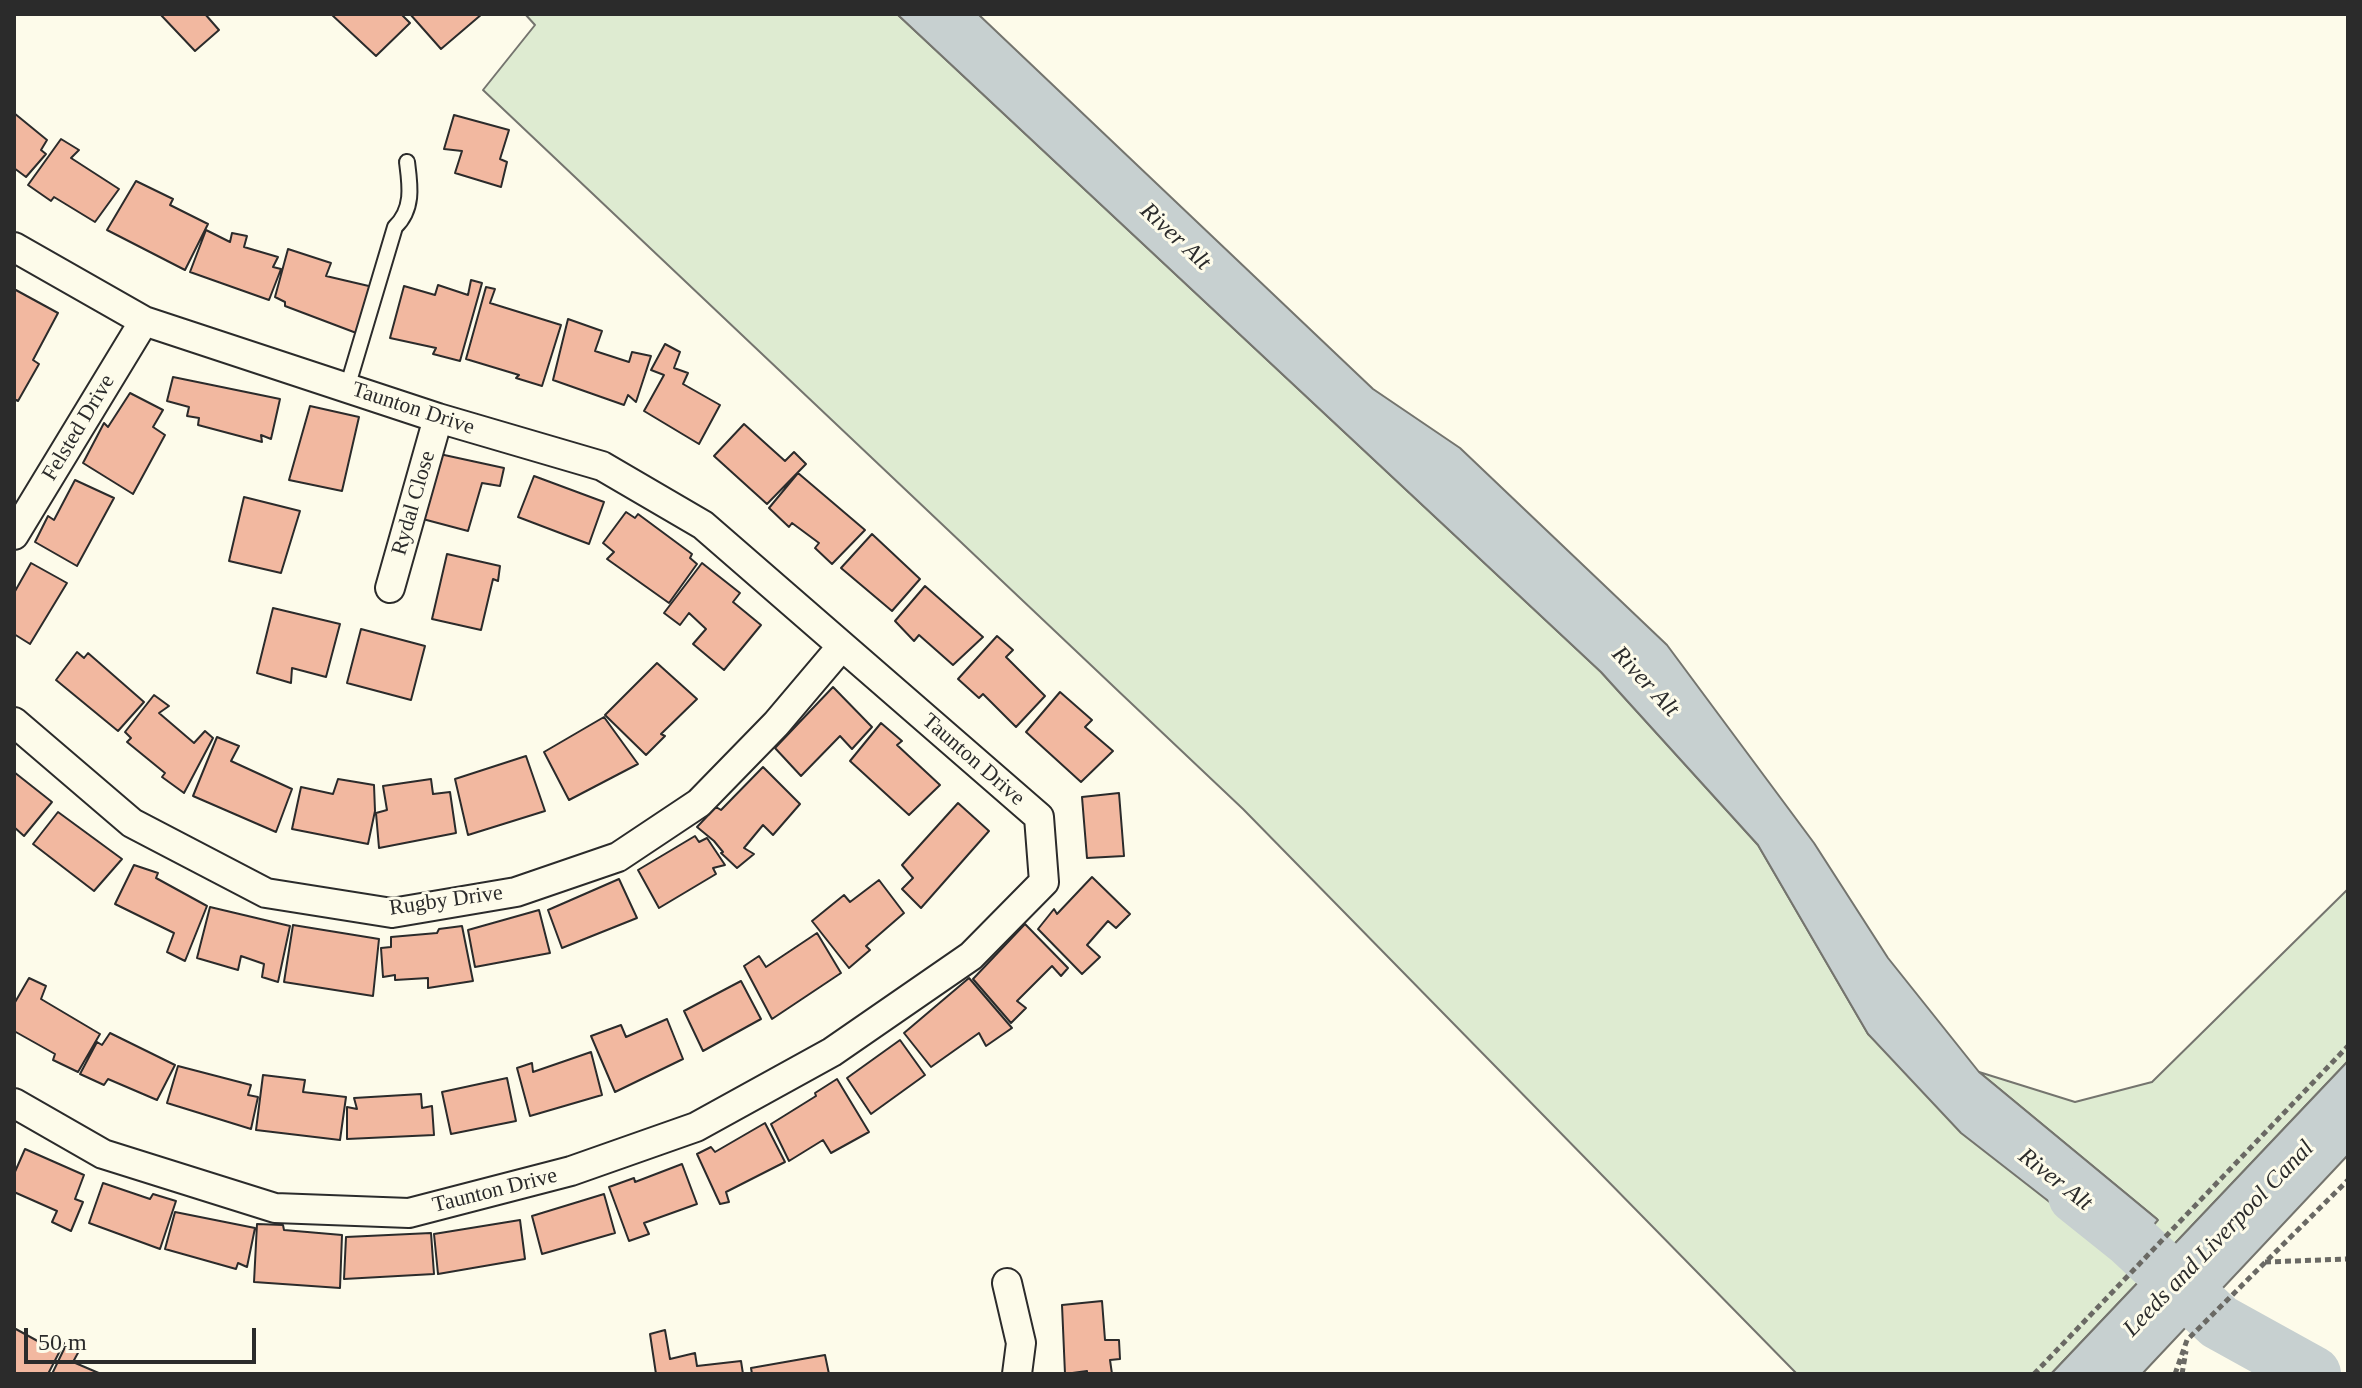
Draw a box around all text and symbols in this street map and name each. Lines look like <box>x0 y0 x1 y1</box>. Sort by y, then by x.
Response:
water label: River Alt <box>1134 197 1216 277</box>
street label: Felsted Drive <box>37 370 121 486</box>
street label: Taunton Drive <box>348 377 478 441</box>
street label: Rydal Close <box>387 448 441 558</box>
water label: River Alt <box>1605 641 1685 723</box>
street label: Taunton Drive <box>916 708 1030 812</box>
street label: Rugby Drive <box>388 880 504 922</box>
water label: Leeds and Liverpool Canal <box>2118 1135 2320 1343</box>
water label: River Alt <box>2012 1142 2098 1218</box>
street label: Taunton Drive <box>430 1163 560 1219</box>
scale bar <box>28 1312 260 1362</box>
text: 50 m <box>38 1329 87 1355</box>

